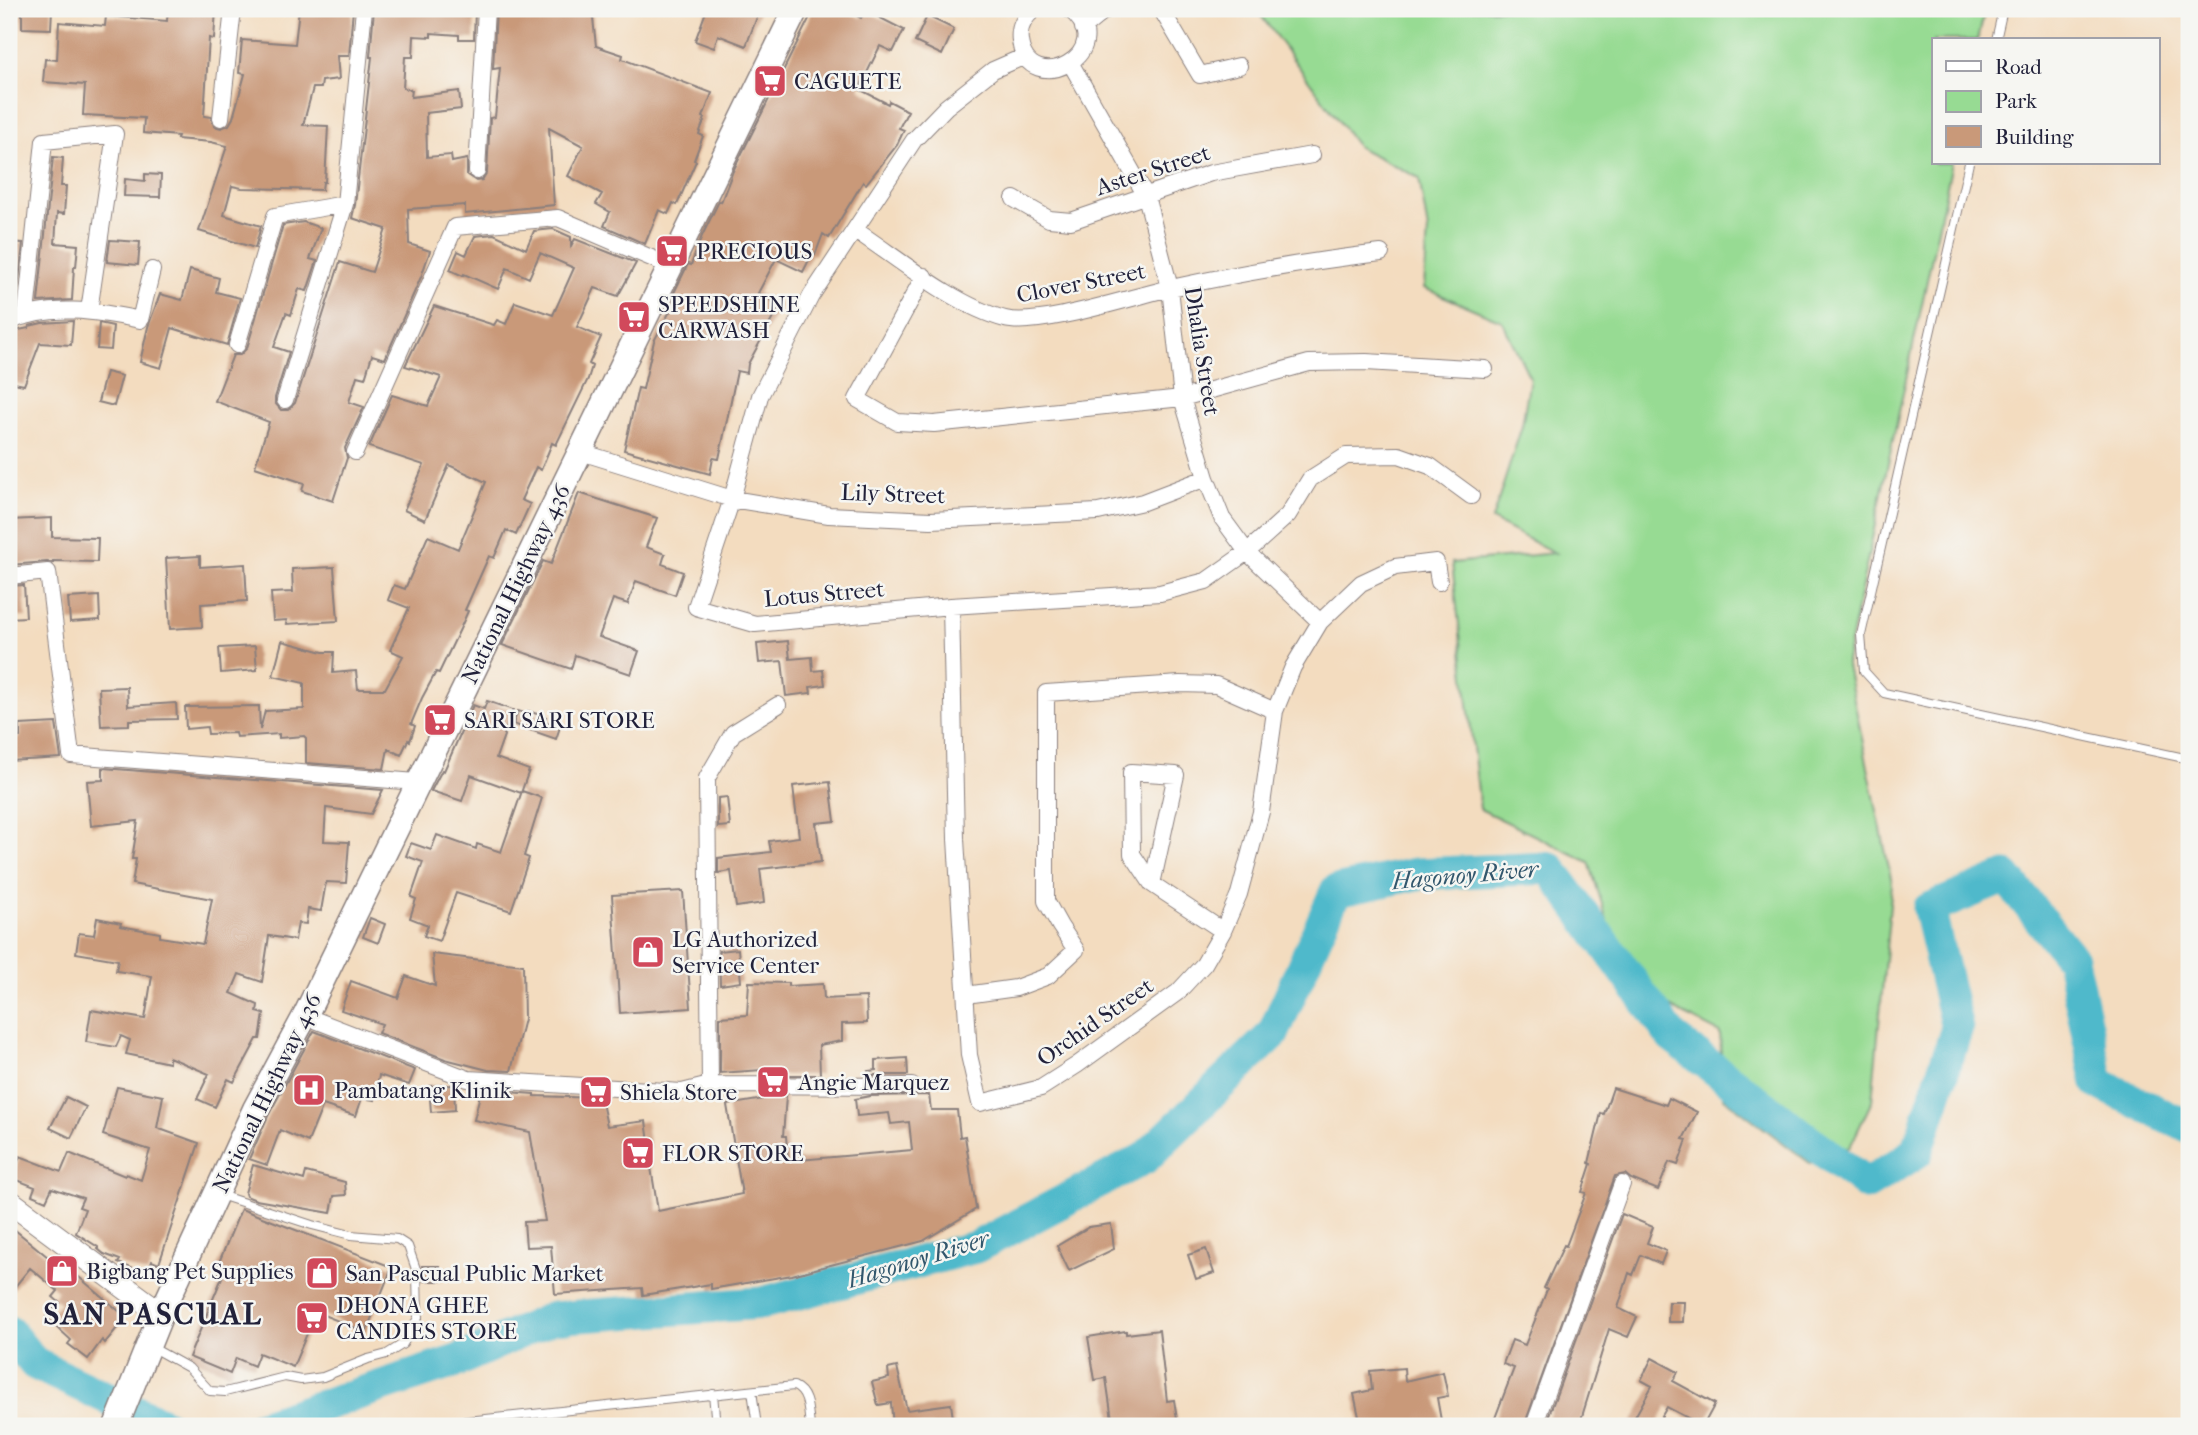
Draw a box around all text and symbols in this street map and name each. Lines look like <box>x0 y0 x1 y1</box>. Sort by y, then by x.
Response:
legend <box>1932 38 2160 164</box>
text: Road <box>1995 55 2042 79</box>
supermarket icon: CAGUETE <box>751 62 789 100</box>
place label: CAGUETE <box>794 68 902 95</box>
text: Park <box>1995 89 2037 113</box>
text: Building <box>1995 125 2074 149</box>
street label: Aster Street <box>1092 139 1213 201</box>
supermarket icon: PRECIOUS <box>653 232 691 270</box>
place label: PRECIOUS <box>696 238 812 265</box>
street label: Clover Street <box>1014 257 1148 309</box>
street label: Dhalia Street <box>1178 284 1226 418</box>
place label: SPEEDSHINE CARWASH <box>658 291 800 344</box>
supermarket icon: SPEEDSHINE CARWASH <box>615 298 653 336</box>
street label: National Highway 436 <box>456 479 576 688</box>
street label: Lily Street <box>840 479 946 509</box>
street label: Lotus Street <box>763 575 885 613</box>
supermarket icon: SARI SARI STORE <box>421 701 459 739</box>
place label: SARI SARI STORE <box>464 707 655 734</box>
water label: Hagonoy River <box>1390 854 1541 895</box>
place label: LG Authorized Service Center <box>672 926 819 979</box>
shop icon: LG Authorized Service Center <box>629 933 667 971</box>
street label: Orchid Street <box>1032 972 1158 1072</box>
street label: National Highway 436 <box>207 988 327 1197</box>
supermarket icon: Angie Marquez <box>754 1063 792 1101</box>
place label: Angie Marquez <box>797 1069 949 1096</box>
hospital icon: Pambatang Klinik <box>290 1071 328 1109</box>
supermarket icon: Shiela Store <box>577 1073 615 1111</box>
place label: Pambatang Klinik <box>334 1077 512 1104</box>
place label: Shiela Store <box>620 1079 737 1106</box>
supermarket icon: FLOR STORE <box>619 1134 657 1172</box>
place label: FLOR STORE <box>662 1140 804 1167</box>
water label: Hagonoy River <box>843 1224 994 1294</box>
shop icon: Bigbang Pet Supplies <box>43 1252 81 1290</box>
shop icon: San Pascual Public Market <box>303 1254 341 1292</box>
place label: Bigbang Pet Supplies <box>86 1258 293 1285</box>
place label: San Pascual Public Market <box>346 1260 604 1287</box>
place label: DHONA GHEE CANDIES STORE <box>336 1292 517 1345</box>
district label: SAN PASCUAL <box>43 1297 263 1332</box>
supermarket icon: DHONA GHEE CANDIES STORE <box>293 1299 331 1337</box>

